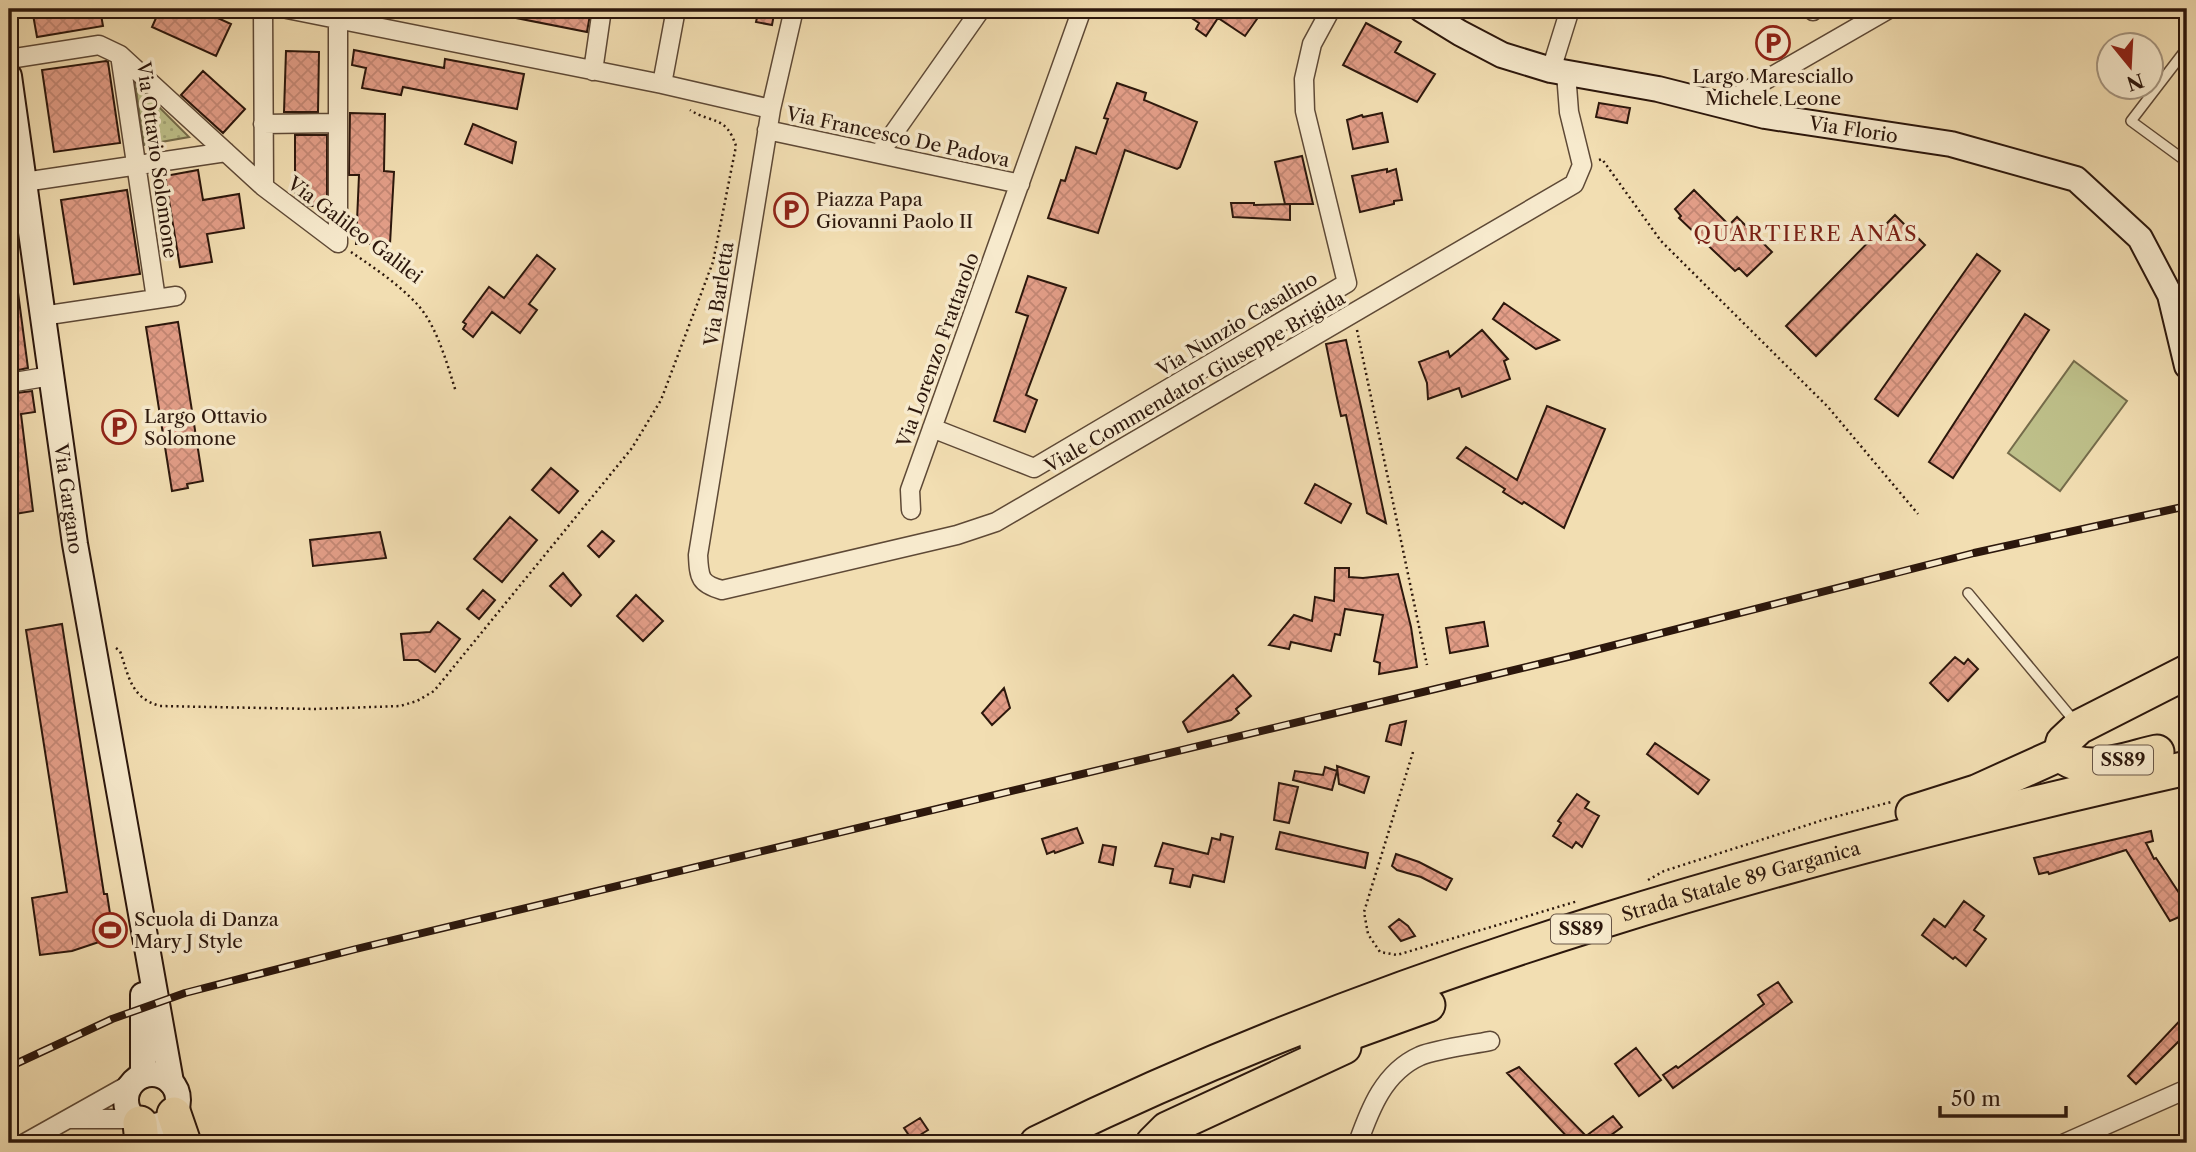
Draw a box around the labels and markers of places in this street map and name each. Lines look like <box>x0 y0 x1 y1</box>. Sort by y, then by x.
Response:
parking icon: Largo Maresciallo Michele Leone <box>1754 24 1792 62</box>
place label: Largo Maresciallo Michele Leone <box>1692 65 1854 110</box>
place label: Piazza Papa Giovanni Paolo II <box>816 188 973 233</box>
parking icon: Piazza Papa Giovanni Paolo II <box>772 191 810 229</box>
place label: Largo Ottavio Solomone <box>144 405 268 450</box>
parking icon: Largo Ottavio Solomone <box>100 408 138 446</box>
place label: Scuola di Danza Mary J Style <box>134 908 279 953</box>
sports icon: Scuola di Danza Mary J Style <box>91 911 129 949</box>

